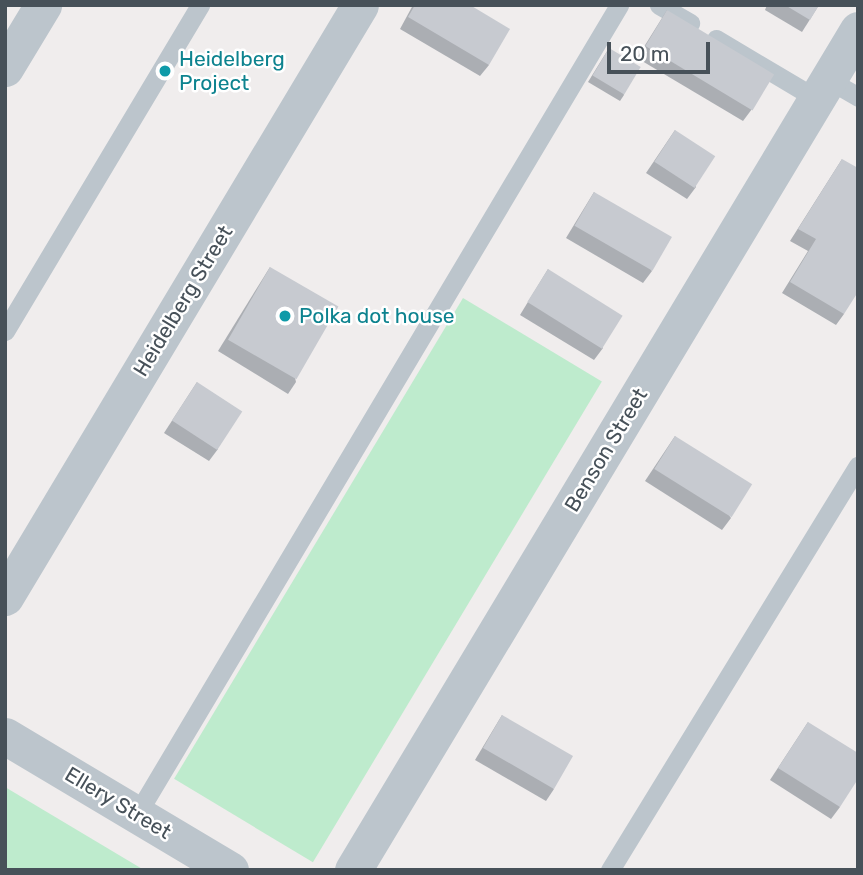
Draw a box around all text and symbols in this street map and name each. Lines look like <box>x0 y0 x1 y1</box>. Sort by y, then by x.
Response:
scale bar <box>611 28 714 72</box>
text: 20 m <box>620 41 669 66</box>
place label: Heidelberg Project <box>179 46 285 96</box>
marker: Heidelberg Project <box>157 63 173 79</box>
street label: Heidelberg Street <box>128 221 238 381</box>
place label: Polka dot house <box>299 303 455 329</box>
marker: Polka dot house <box>277 308 293 324</box>
street label: Benson Street <box>559 384 653 516</box>
street label: Ellery Street <box>60 761 176 845</box>

